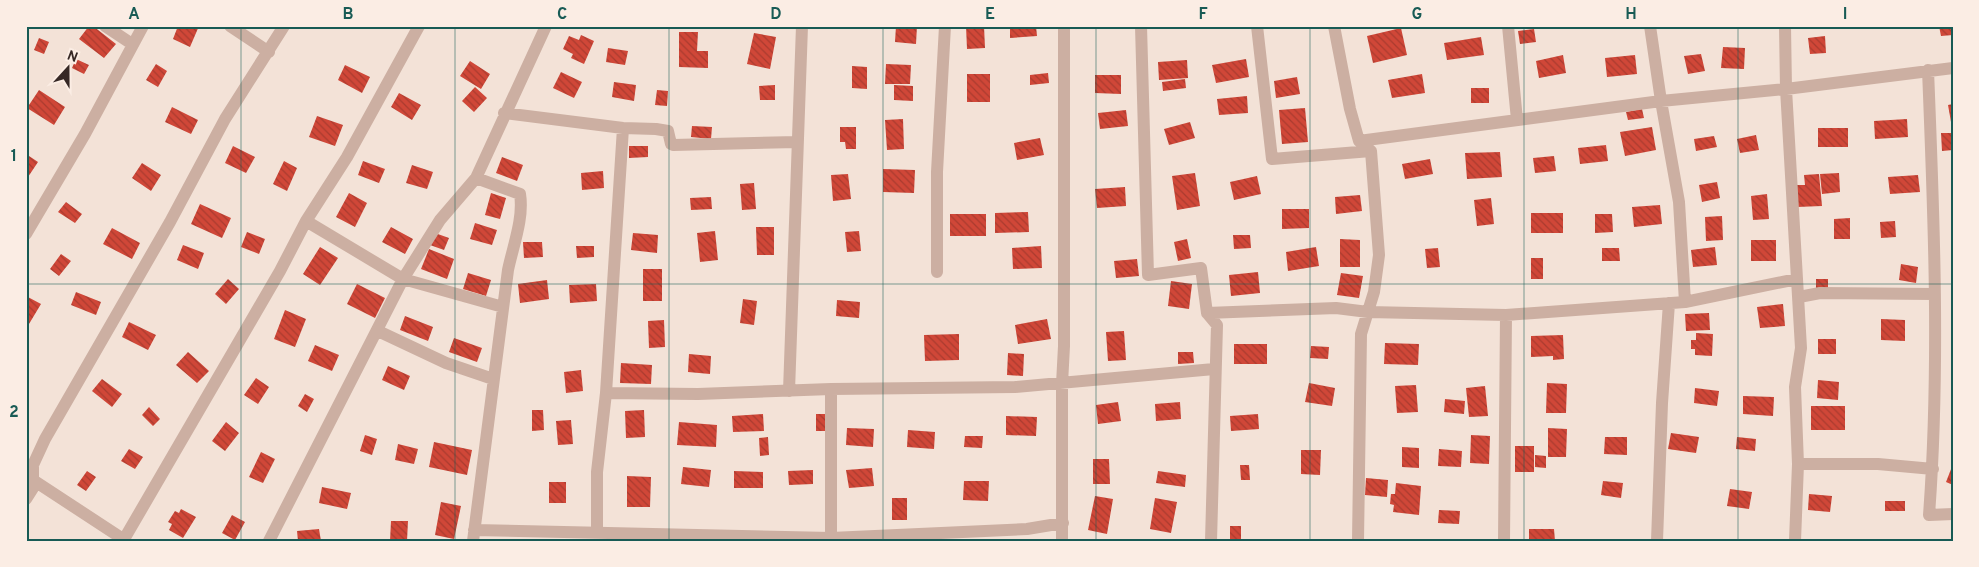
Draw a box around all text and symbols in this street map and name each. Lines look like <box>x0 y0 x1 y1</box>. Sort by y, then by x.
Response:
text: A <box>128 5 140 25</box>
text: B <box>342 5 354 25</box>
text: C <box>557 5 567 25</box>
text: D <box>770 5 782 25</box>
text: E <box>985 5 995 25</box>
text: F <box>1198 5 1208 25</box>
text: G <box>1412 5 1422 25</box>
text: H <box>1625 5 1637 25</box>
text: I <box>1843 5 1847 25</box>
north arrow <box>42 42 92 92</box>
text: N <box>64 48 80 67</box>
text: 1 <box>11 147 17 167</box>
text: 2 <box>9 403 19 423</box>

